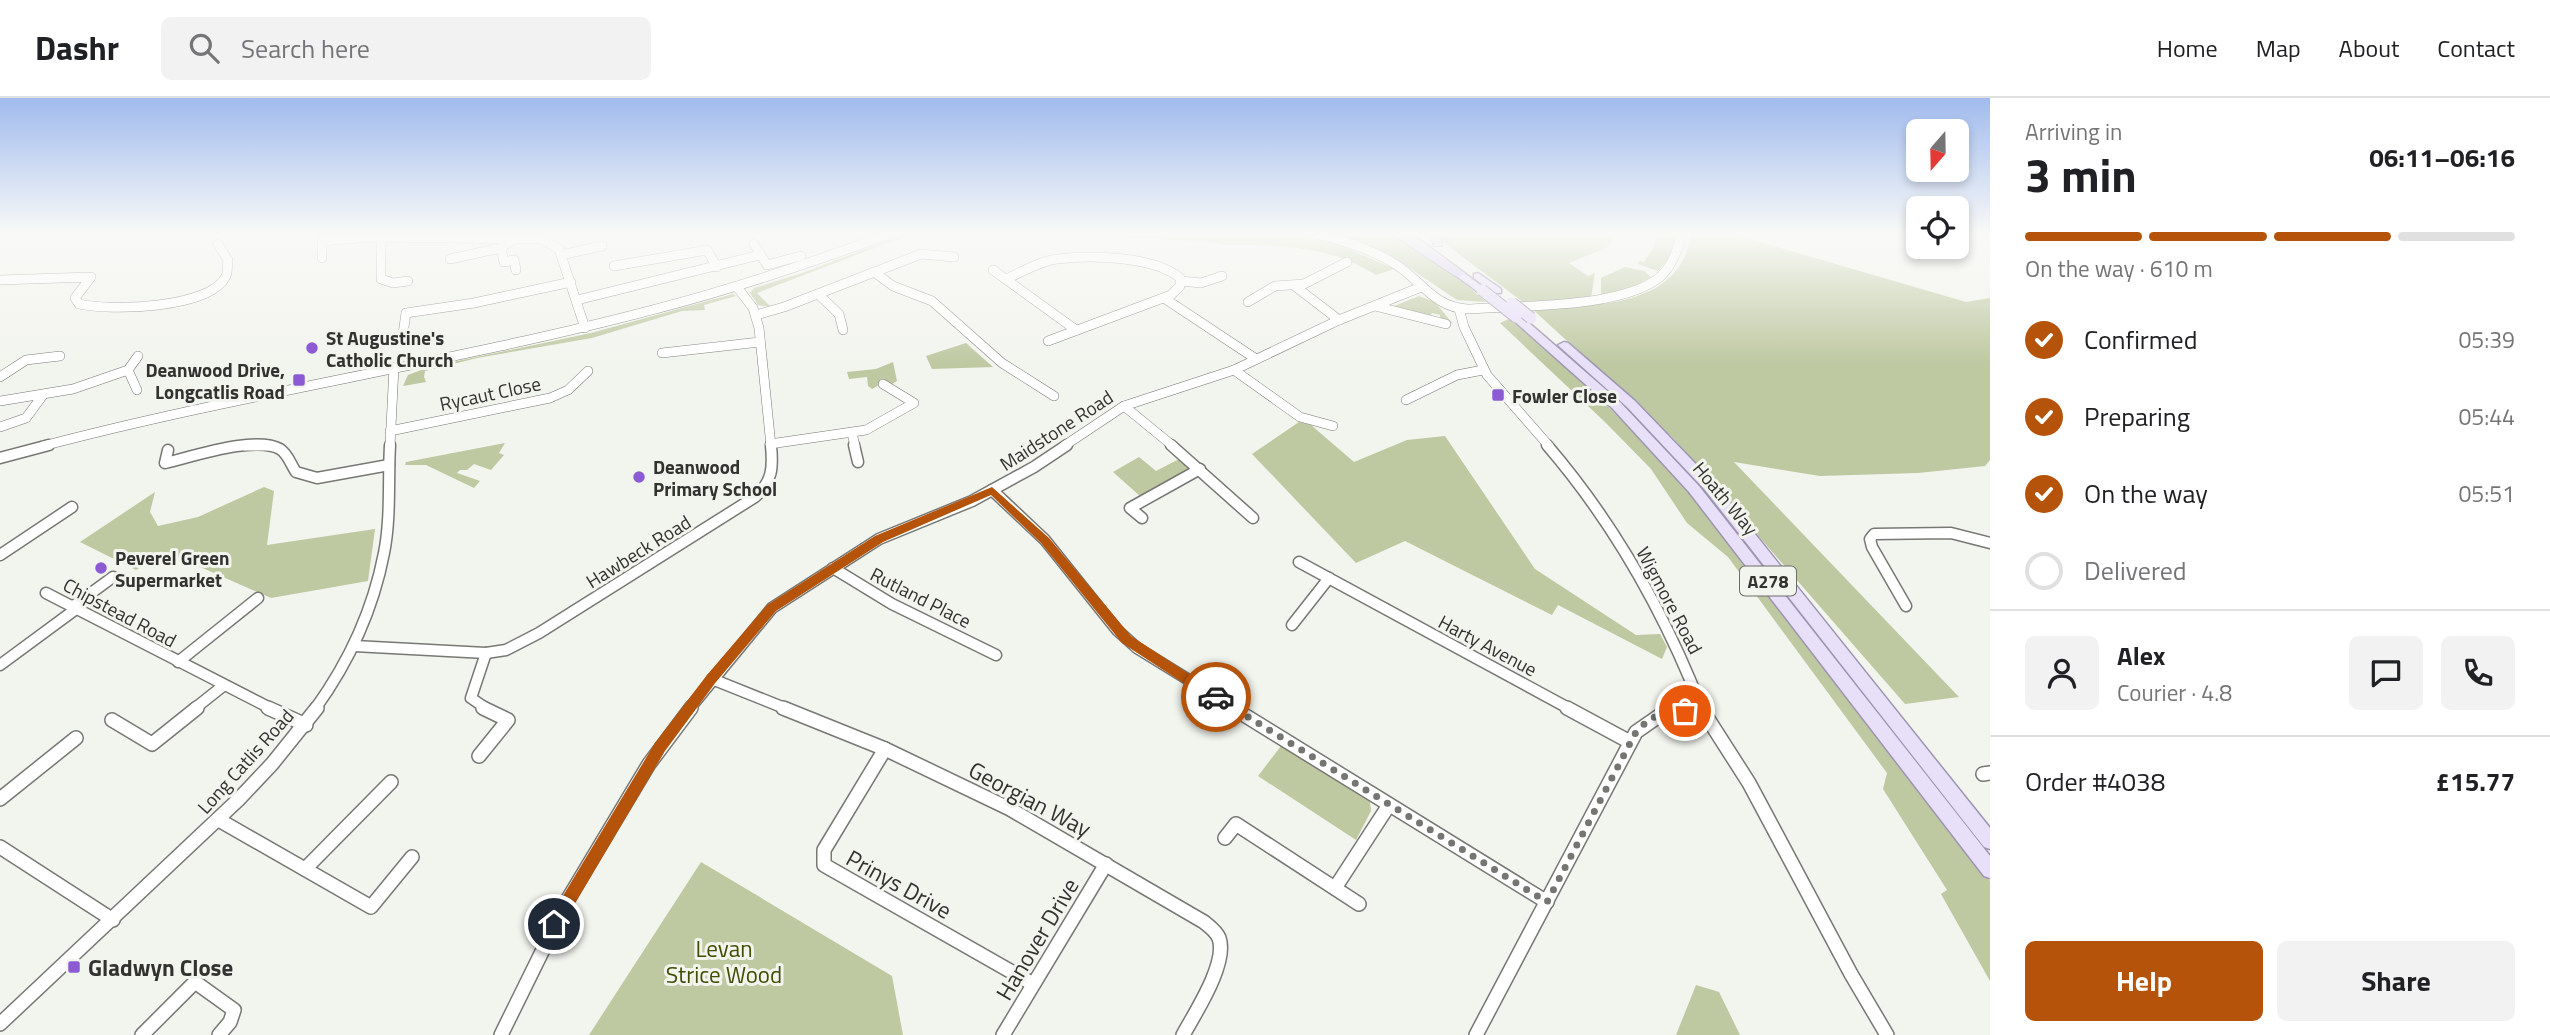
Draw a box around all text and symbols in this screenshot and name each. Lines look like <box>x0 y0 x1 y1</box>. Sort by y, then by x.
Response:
search box <box>161 17 651 80</box>
text: Dashr <box>35 23 119 73</box>
icon: search <box>185 29 223 67</box>
text: Search here <box>241 29 370 68</box>
text: Home <box>2157 30 2218 66</box>
text: Map <box>2256 30 2301 66</box>
text: About <box>2339 30 2399 66</box>
text: Contact <box>2437 30 2515 66</box>
text: Arriving in <box>2025 114 2122 149</box>
north arrow <box>1906 119 1969 182</box>
map controls <box>1906 119 1969 259</box>
text: 06:11–06:16 <box>2369 138 2515 177</box>
text: 3 min <box>2025 140 2137 210</box>
button: locate <box>1906 196 1969 259</box>
text: On the way · 610 m <box>2025 251 2213 286</box>
text: Confirmed <box>2084 320 2198 359</box>
icon: check <box>2025 321 2063 359</box>
text: 05:39 <box>2458 322 2515 357</box>
place label: St Augustine's Catholic Church <box>326 323 454 374</box>
marker: St Augustine's Catholic Church <box>304 340 320 356</box>
place label: Deanwood Drive, Longcatlis Road <box>145 355 285 406</box>
street label: Rycaut Close <box>437 368 543 418</box>
marker: Deanwood Drive, Longcatlis Road <box>291 372 307 388</box>
place label: Fowler Close <box>1512 381 1617 410</box>
street label: Maidstone Road <box>993 382 1119 478</box>
marker: Fowler Close <box>1490 387 1506 403</box>
text: Preparing <box>2084 397 2190 436</box>
icon: check <box>2025 398 2063 436</box>
text: 05:44 <box>2458 399 2515 434</box>
place label: Deanwood Primary School <box>653 452 777 503</box>
street label: Hoath Way <box>1686 455 1766 541</box>
marker: Deanwood Primary School <box>631 469 647 485</box>
text: On the way <box>2084 474 2208 513</box>
icon: check <box>2025 475 2063 513</box>
text: 05:51 <box>2458 476 2515 511</box>
street label: Hawbeck Road <box>580 507 696 595</box>
street label: Wigmore Road <box>1630 541 1710 659</box>
place label: Peverel Green Supermarket <box>115 543 229 594</box>
text: Delivered <box>2084 551 2187 590</box>
street label: Rutland Place <box>866 559 976 635</box>
marker: Peverel Green Supermarket <box>93 560 109 576</box>
road number: A278 <box>1740 566 1796 596</box>
street label: Chipstead Road <box>58 570 182 654</box>
street label: Harty Avenue <box>1433 607 1543 683</box>
button: person <box>2025 636 2099 710</box>
text: Alex <box>2117 636 2165 675</box>
button: chat <box>2349 636 2423 710</box>
button: phone <box>2441 636 2515 710</box>
courier <box>1181 662 1251 732</box>
text: Courier · 4.8 <box>2117 675 2232 710</box>
icon: car <box>1197 678 1235 716</box>
pin <box>1655 681 1715 741</box>
icon: bag <box>1666 692 1704 730</box>
street label: Long Catlis Road <box>190 702 300 820</box>
street label: Georgian Way <box>963 752 1097 846</box>
text: Order #4038 <box>2025 762 2165 801</box>
text: £15.77 <box>2436 762 2515 801</box>
street label: Prinys Drive <box>840 841 958 927</box>
street label: Hanover Drive <box>987 871 1087 1007</box>
pin <box>524 894 584 954</box>
icon: home <box>535 905 573 943</box>
park label: Levan Strice Wood <box>666 931 782 992</box>
button: Help <box>2025 941 2263 1021</box>
button: Share <box>2277 941 2515 1021</box>
place label: Gladwyn Close <box>88 950 233 985</box>
marker: Gladwyn Close <box>66 959 82 975</box>

